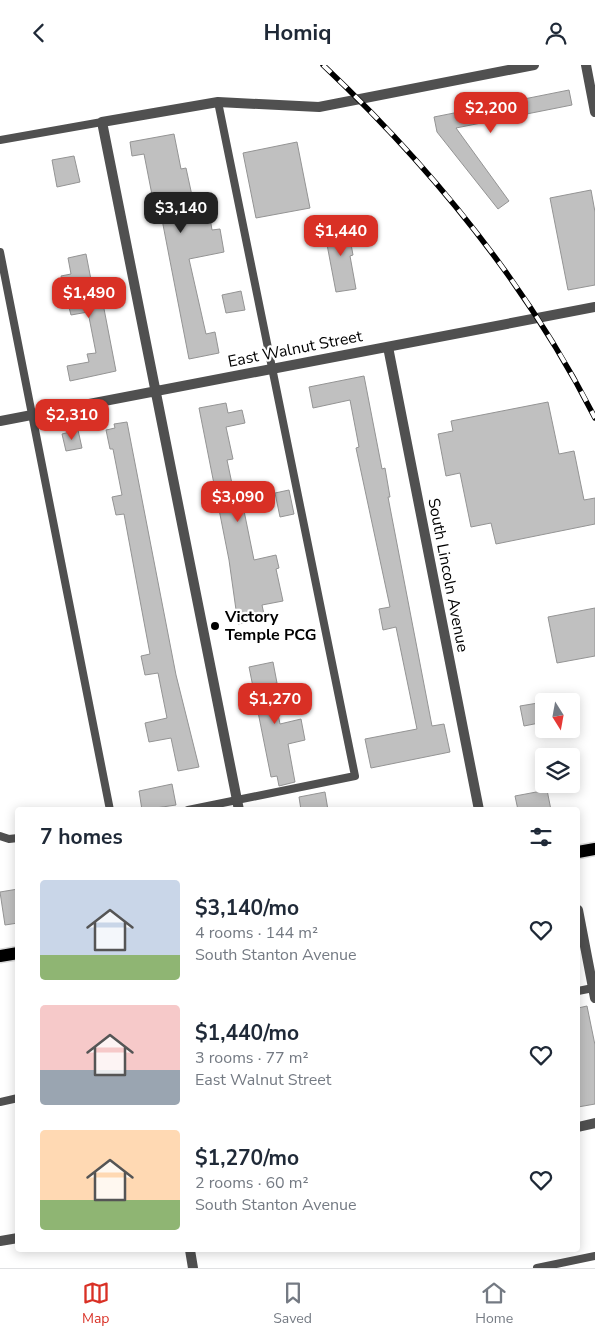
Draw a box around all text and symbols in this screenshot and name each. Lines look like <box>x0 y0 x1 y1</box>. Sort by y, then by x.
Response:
text: Homiq <box>264 18 331 48</box>
icon: back <box>25 19 53 47</box>
icon: person <box>542 19 570 47</box>
pin: $2,200 <box>450 92 532 134</box>
text: $2,200 <box>465 97 517 119</box>
pin: $3,140 <box>140 191 222 234</box>
text: $3,140 <box>155 197 207 219</box>
pin: $1,440 <box>300 215 382 257</box>
text: $1,440 <box>315 220 367 242</box>
pin: $1,490 <box>48 277 130 319</box>
text: $1,490 <box>63 282 115 304</box>
street label: East Walnut Street <box>226 325 364 373</box>
pin: $2,310 <box>31 399 113 441</box>
text: $2,310 <box>46 404 98 426</box>
pin: $3,090 <box>197 481 279 523</box>
text: $3,090 <box>212 486 264 508</box>
street label: South Lincoln Avenue <box>422 496 474 654</box>
place label: Victory Temple PCG <box>224 606 317 646</box>
marker: Victory Temple PCG <box>209 620 221 632</box>
pin: $1,270 <box>234 683 316 725</box>
text: $1,270 <box>249 688 301 710</box>
north arrow <box>535 693 580 737</box>
map controls <box>535 693 580 793</box>
button: layers <box>535 748 580 793</box>
text: 7 homes <box>40 823 123 851</box>
icon: filters <box>527 823 555 851</box>
text: $3,140/mo <box>195 894 299 922</box>
icon: home <box>80 900 140 960</box>
icon: heart <box>527 916 555 944</box>
text: 4 rooms · 144 m² <box>195 922 318 944</box>
text: South Stanton Avenue <box>195 944 357 966</box>
text: $1,440/mo <box>195 1019 299 1047</box>
icon: home <box>80 1025 140 1085</box>
icon: heart <box>527 1041 555 1069</box>
text: 3 rooms · 77 m² <box>195 1047 308 1069</box>
text: East Walnut Street <box>195 1069 331 1091</box>
text: $1,270/mo <box>195 1144 299 1172</box>
icon: home <box>80 1150 140 1210</box>
icon: heart <box>527 1166 555 1194</box>
text: 2 rooms · 60 m² <box>195 1172 308 1194</box>
text: South Stanton Avenue <box>195 1194 357 1216</box>
tab: Map <box>82 1279 110 1328</box>
tab: Saved <box>273 1279 312 1328</box>
tab: Home <box>475 1279 513 1328</box>

